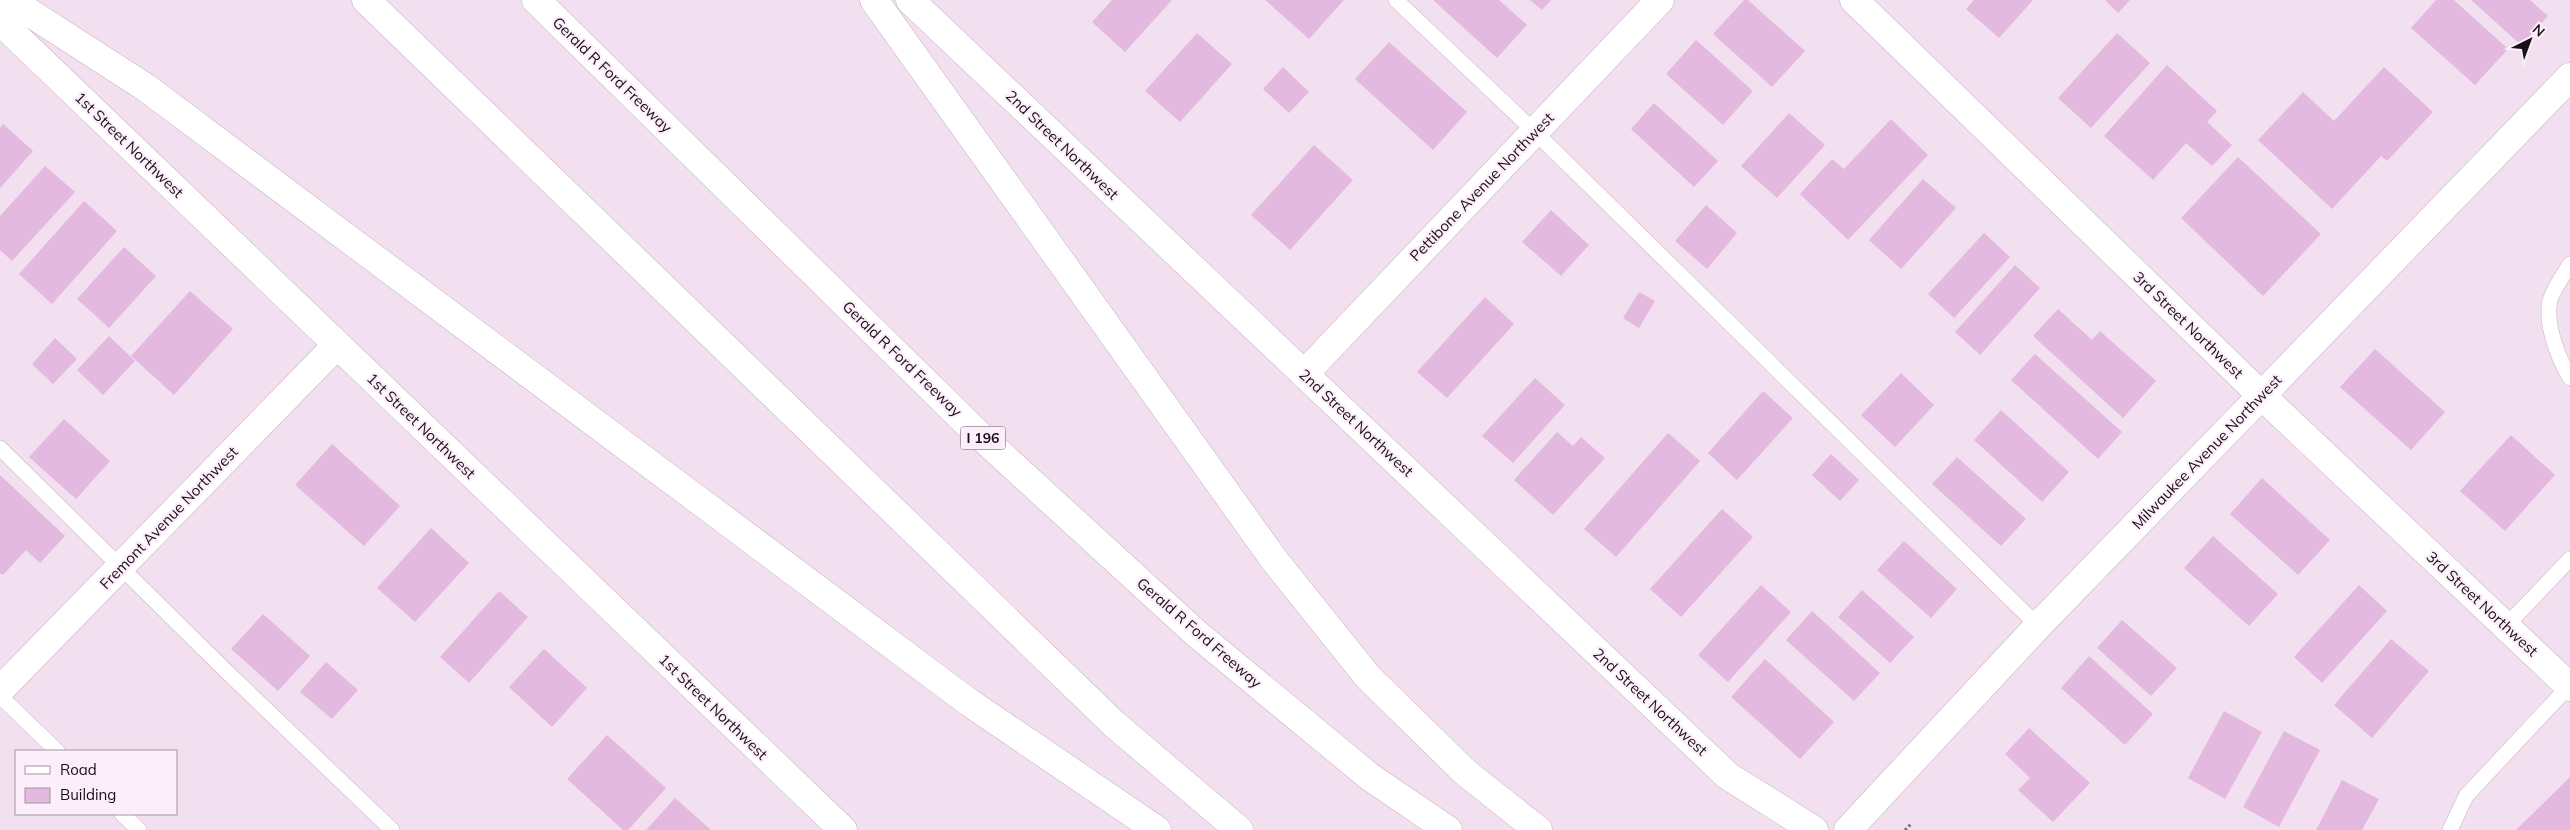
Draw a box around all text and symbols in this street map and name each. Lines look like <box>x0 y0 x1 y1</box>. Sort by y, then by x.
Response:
street label: Gerald R Ford Freeway <box>549 13 676 137</box>
north arrow <box>2505 15 2555 65</box>
text: N <box>2529 20 2549 41</box>
street label: 2nd Street Northwest <box>1002 86 1123 203</box>
street label: 1st Street Northwest <box>71 88 188 202</box>
street label: Pettibone Avenue Northwest <box>1406 108 1558 265</box>
street label: 3rd Street Northwest <box>2129 267 2247 382</box>
street label: Gerald R Ford Freeway <box>839 297 966 421</box>
street label: 2nd Street Northwest <box>1295 365 1417 481</box>
street label: 1st Street Northwest <box>363 369 480 483</box>
street label: Milwaukee Avenue Northwest <box>2128 370 2286 533</box>
road number: I 196 <box>960 426 1006 449</box>
street label: Fremont Avenue Northwest <box>95 442 242 593</box>
street label: 3rd Street Northwest <box>2422 547 2542 660</box>
street label: Gerald R Ford Freeway <box>1133 573 1266 692</box>
street label: 2nd Street Northwest <box>1589 644 1711 760</box>
street label: 1st Street Northwest <box>655 650 772 764</box>
legend <box>15 750 178 815</box>
text: Road <box>60 760 97 779</box>
text: Building <box>60 785 116 804</box>

